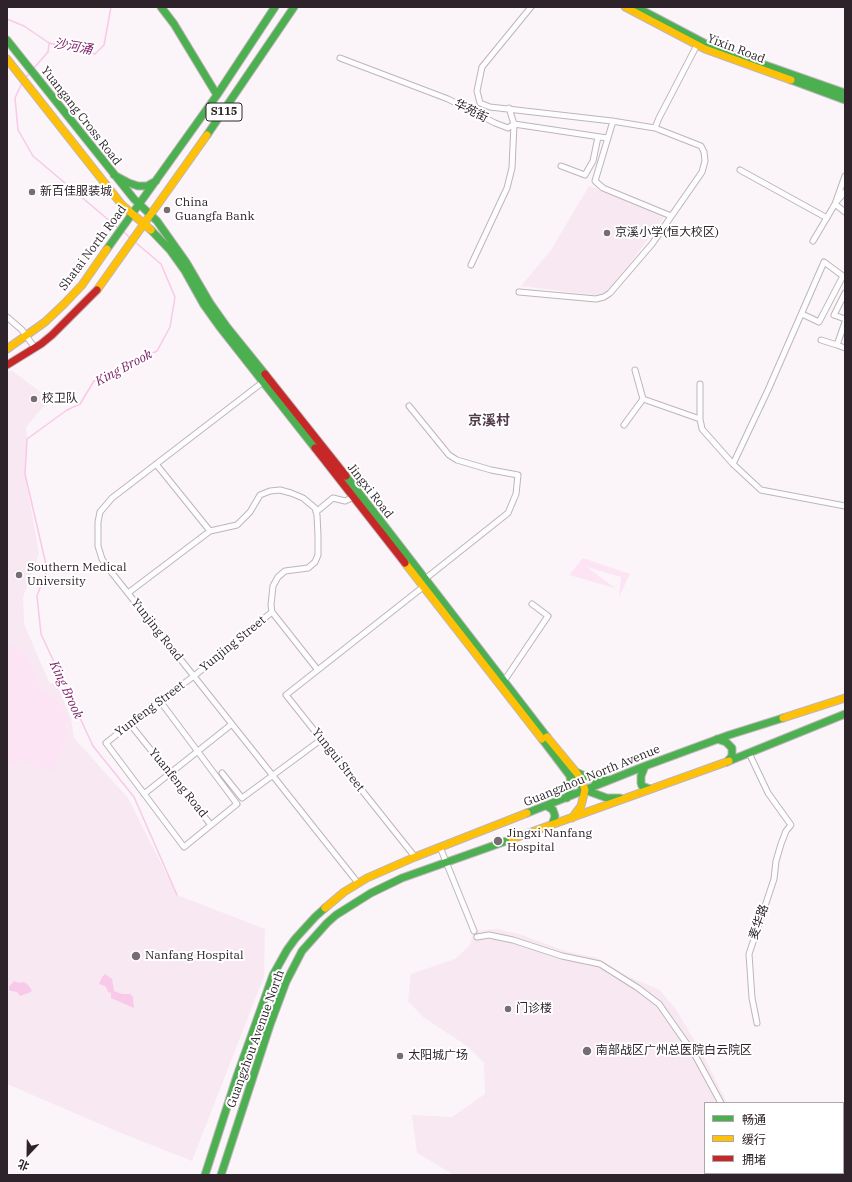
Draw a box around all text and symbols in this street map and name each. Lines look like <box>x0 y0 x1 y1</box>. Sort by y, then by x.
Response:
street label: Yixin Road <box>705 31 767 67</box>
water label: 沙河涌 <box>52 36 94 58</box>
street label: Yuangang Cross Road <box>38 64 124 168</box>
street label: 华苑街 <box>452 96 490 126</box>
road number: S115 <box>206 103 242 121</box>
place label: 新百佳服装城 <box>40 185 112 199</box>
marker: 新百佳服装城 <box>27 187 37 197</box>
place label: China Guangfa Bank <box>175 196 255 224</box>
street label: Shatai North Road <box>56 203 130 293</box>
marker: China Guangfa Bank <box>162 205 172 215</box>
place label: 京溪小学(恒大校区) <box>615 226 719 240</box>
marker: 京溪小学(恒大校区) <box>602 228 612 238</box>
water label: King Brook <box>93 347 155 389</box>
place label: 校卫队 <box>42 392 78 406</box>
marker: 校卫队 <box>29 394 39 404</box>
district label: 京溪村 <box>468 413 510 429</box>
street label: Jingxi Road <box>344 461 396 521</box>
place label: Southern Medical University <box>27 561 127 589</box>
marker: Southern Medical University <box>14 570 24 580</box>
street label: Yunjing Road <box>128 596 186 664</box>
street label: Yunjing Street <box>197 613 269 675</box>
water label: King Brook <box>46 659 86 721</box>
street label: Yunfeng Street <box>112 678 188 740</box>
street label: Yungui Street <box>309 725 367 795</box>
street label: Guangzhou North Avenue <box>522 742 662 810</box>
street label: Yuanfeng Road <box>146 746 210 820</box>
place label: Jingxi Nanfang Hospital <box>507 827 592 855</box>
marker: Jingxi Nanfang Hospital <box>492 835 504 847</box>
street label: 麦华路 <box>746 903 772 941</box>
place label: Nanfang Hospital <box>145 949 244 963</box>
marker: Nanfang Hospital <box>130 950 142 962</box>
street label: Guangzhou Avenue North <box>224 968 288 1110</box>
place label: 门诊楼 <box>516 1002 552 1016</box>
marker: 门诊楼 <box>503 1004 513 1014</box>
place label: 南部战区广州总医院白云院区 <box>596 1044 752 1058</box>
marker: 南部战区广州总医院白云院区 <box>581 1045 593 1057</box>
place label: 太阳城广场 <box>408 1049 468 1063</box>
marker: 太阳城广场 <box>395 1051 405 1061</box>
legend <box>704 1102 844 1174</box>
text: 畅通 <box>742 1112 766 1127</box>
text: 缓行 <box>742 1132 766 1147</box>
north arrow <box>8 1134 48 1174</box>
text: 拥堵 <box>742 1152 766 1167</box>
text: 北 <box>16 1157 31 1174</box>

